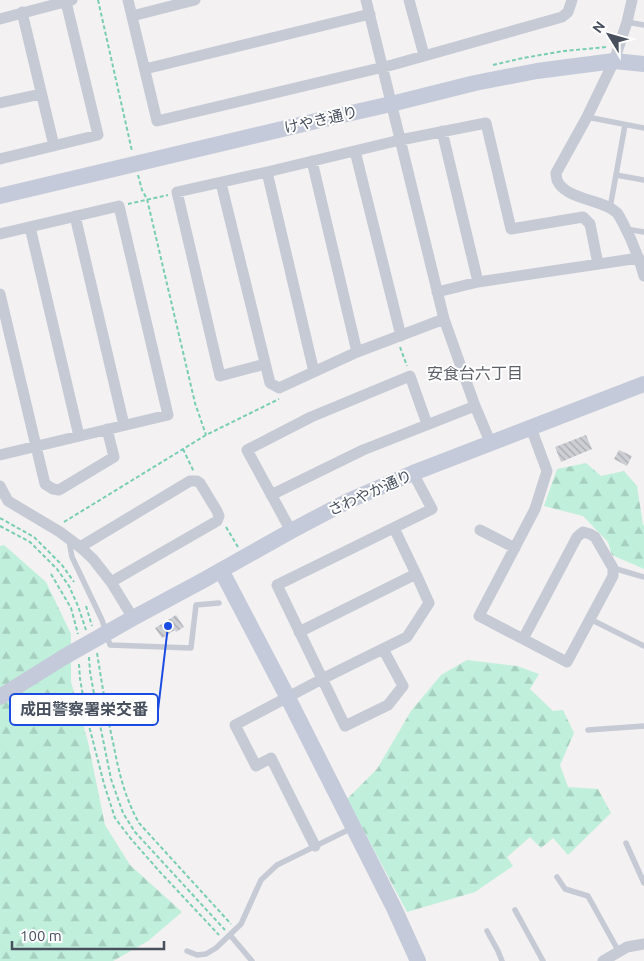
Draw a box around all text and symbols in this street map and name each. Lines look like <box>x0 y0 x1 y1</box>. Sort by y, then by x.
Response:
north arrow <box>584 10 634 60</box>
text: N <box>589 18 608 36</box>
street label: けやき通り <box>282 103 359 136</box>
district label: 安食台六丁目 <box>427 364 523 382</box>
street label: さわやか通り <box>325 466 414 519</box>
callout: 成田警察署栄交番 <box>10 694 158 725</box>
text: 成田警察署栄交番 <box>20 700 148 718</box>
scale bar <box>12 918 165 950</box>
text: 100 m <box>20 927 62 944</box>

